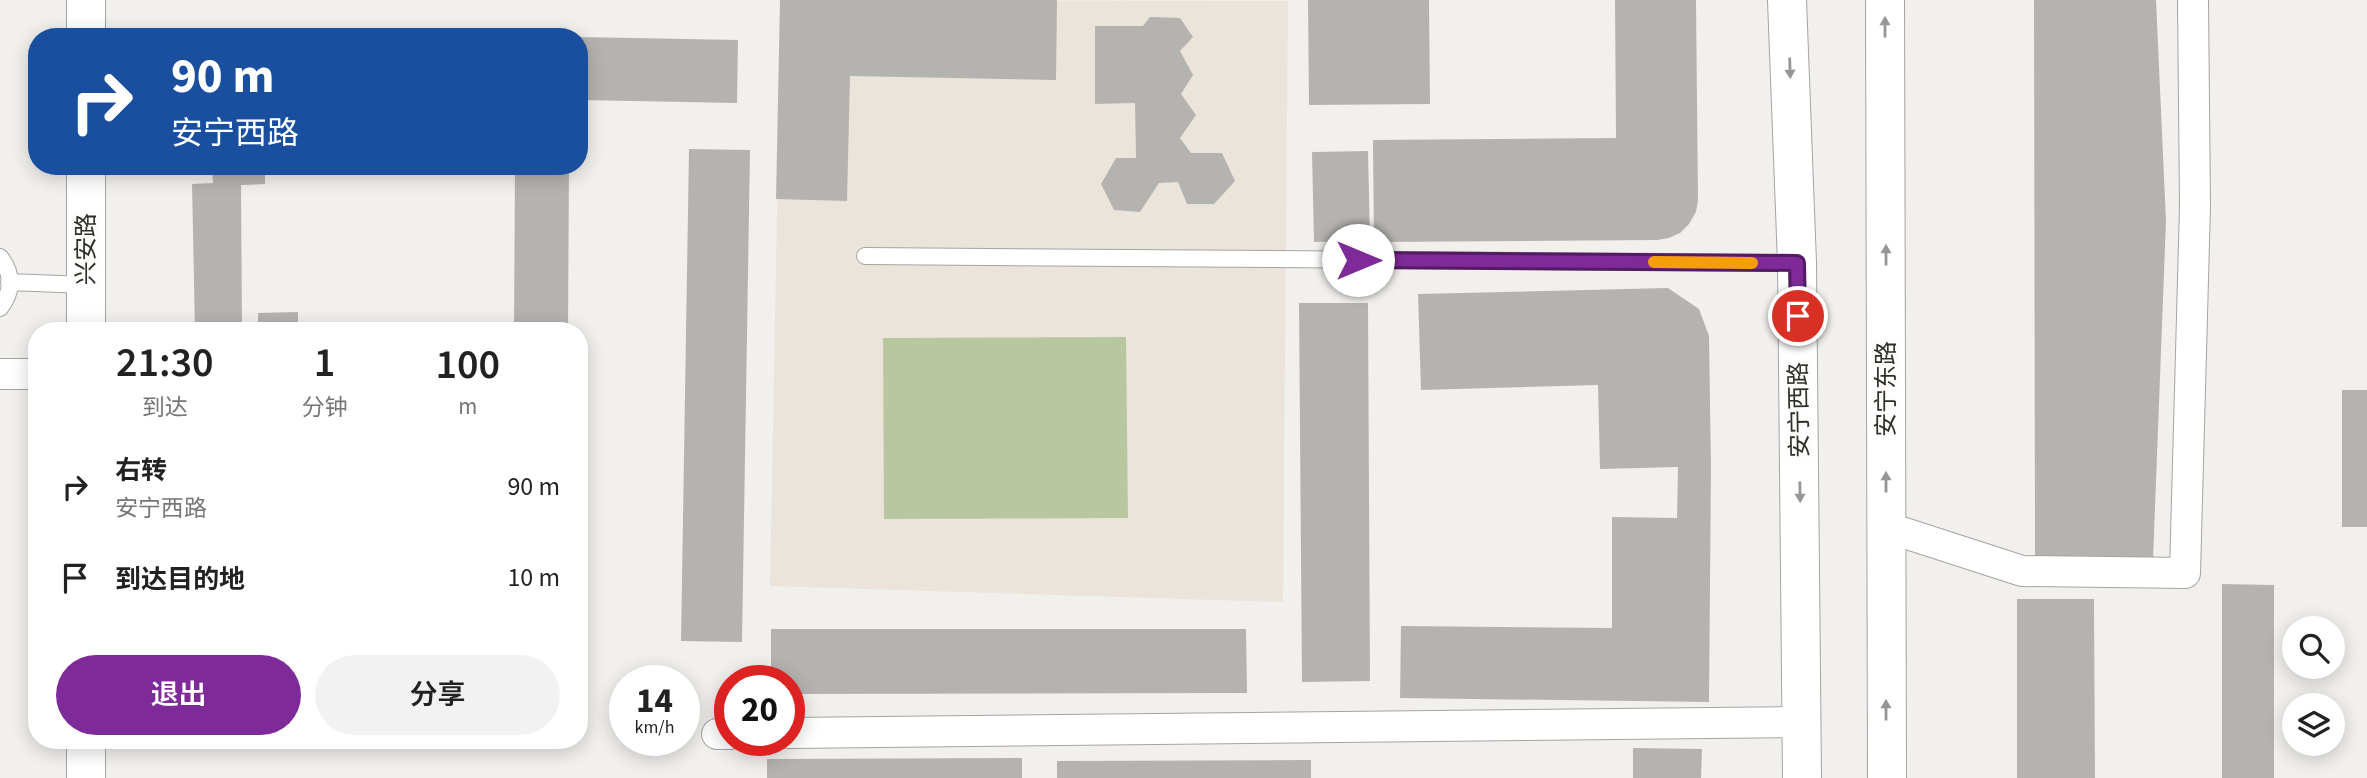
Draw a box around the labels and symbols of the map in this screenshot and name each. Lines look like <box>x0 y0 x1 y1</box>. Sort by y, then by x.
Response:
one-way arrow <box>1879 16 1891 38</box>
one-way arrow <box>1784 57 1795 79</box>
street label: 兴安路 <box>69 213 104 285</box>
position arrow <box>1321 223 1395 297</box>
one-way arrow <box>1880 244 1892 266</box>
pin <box>1768 286 1828 346</box>
street label: 安宁东路 <box>1869 341 1904 437</box>
street label: 安宁西路 <box>1781 362 1818 458</box>
one-way arrow <box>1880 471 1892 493</box>
one-way arrow <box>1794 481 1806 503</box>
speed limit sign: 20 <box>714 665 805 756</box>
one-way arrow <box>1880 699 1892 721</box>

